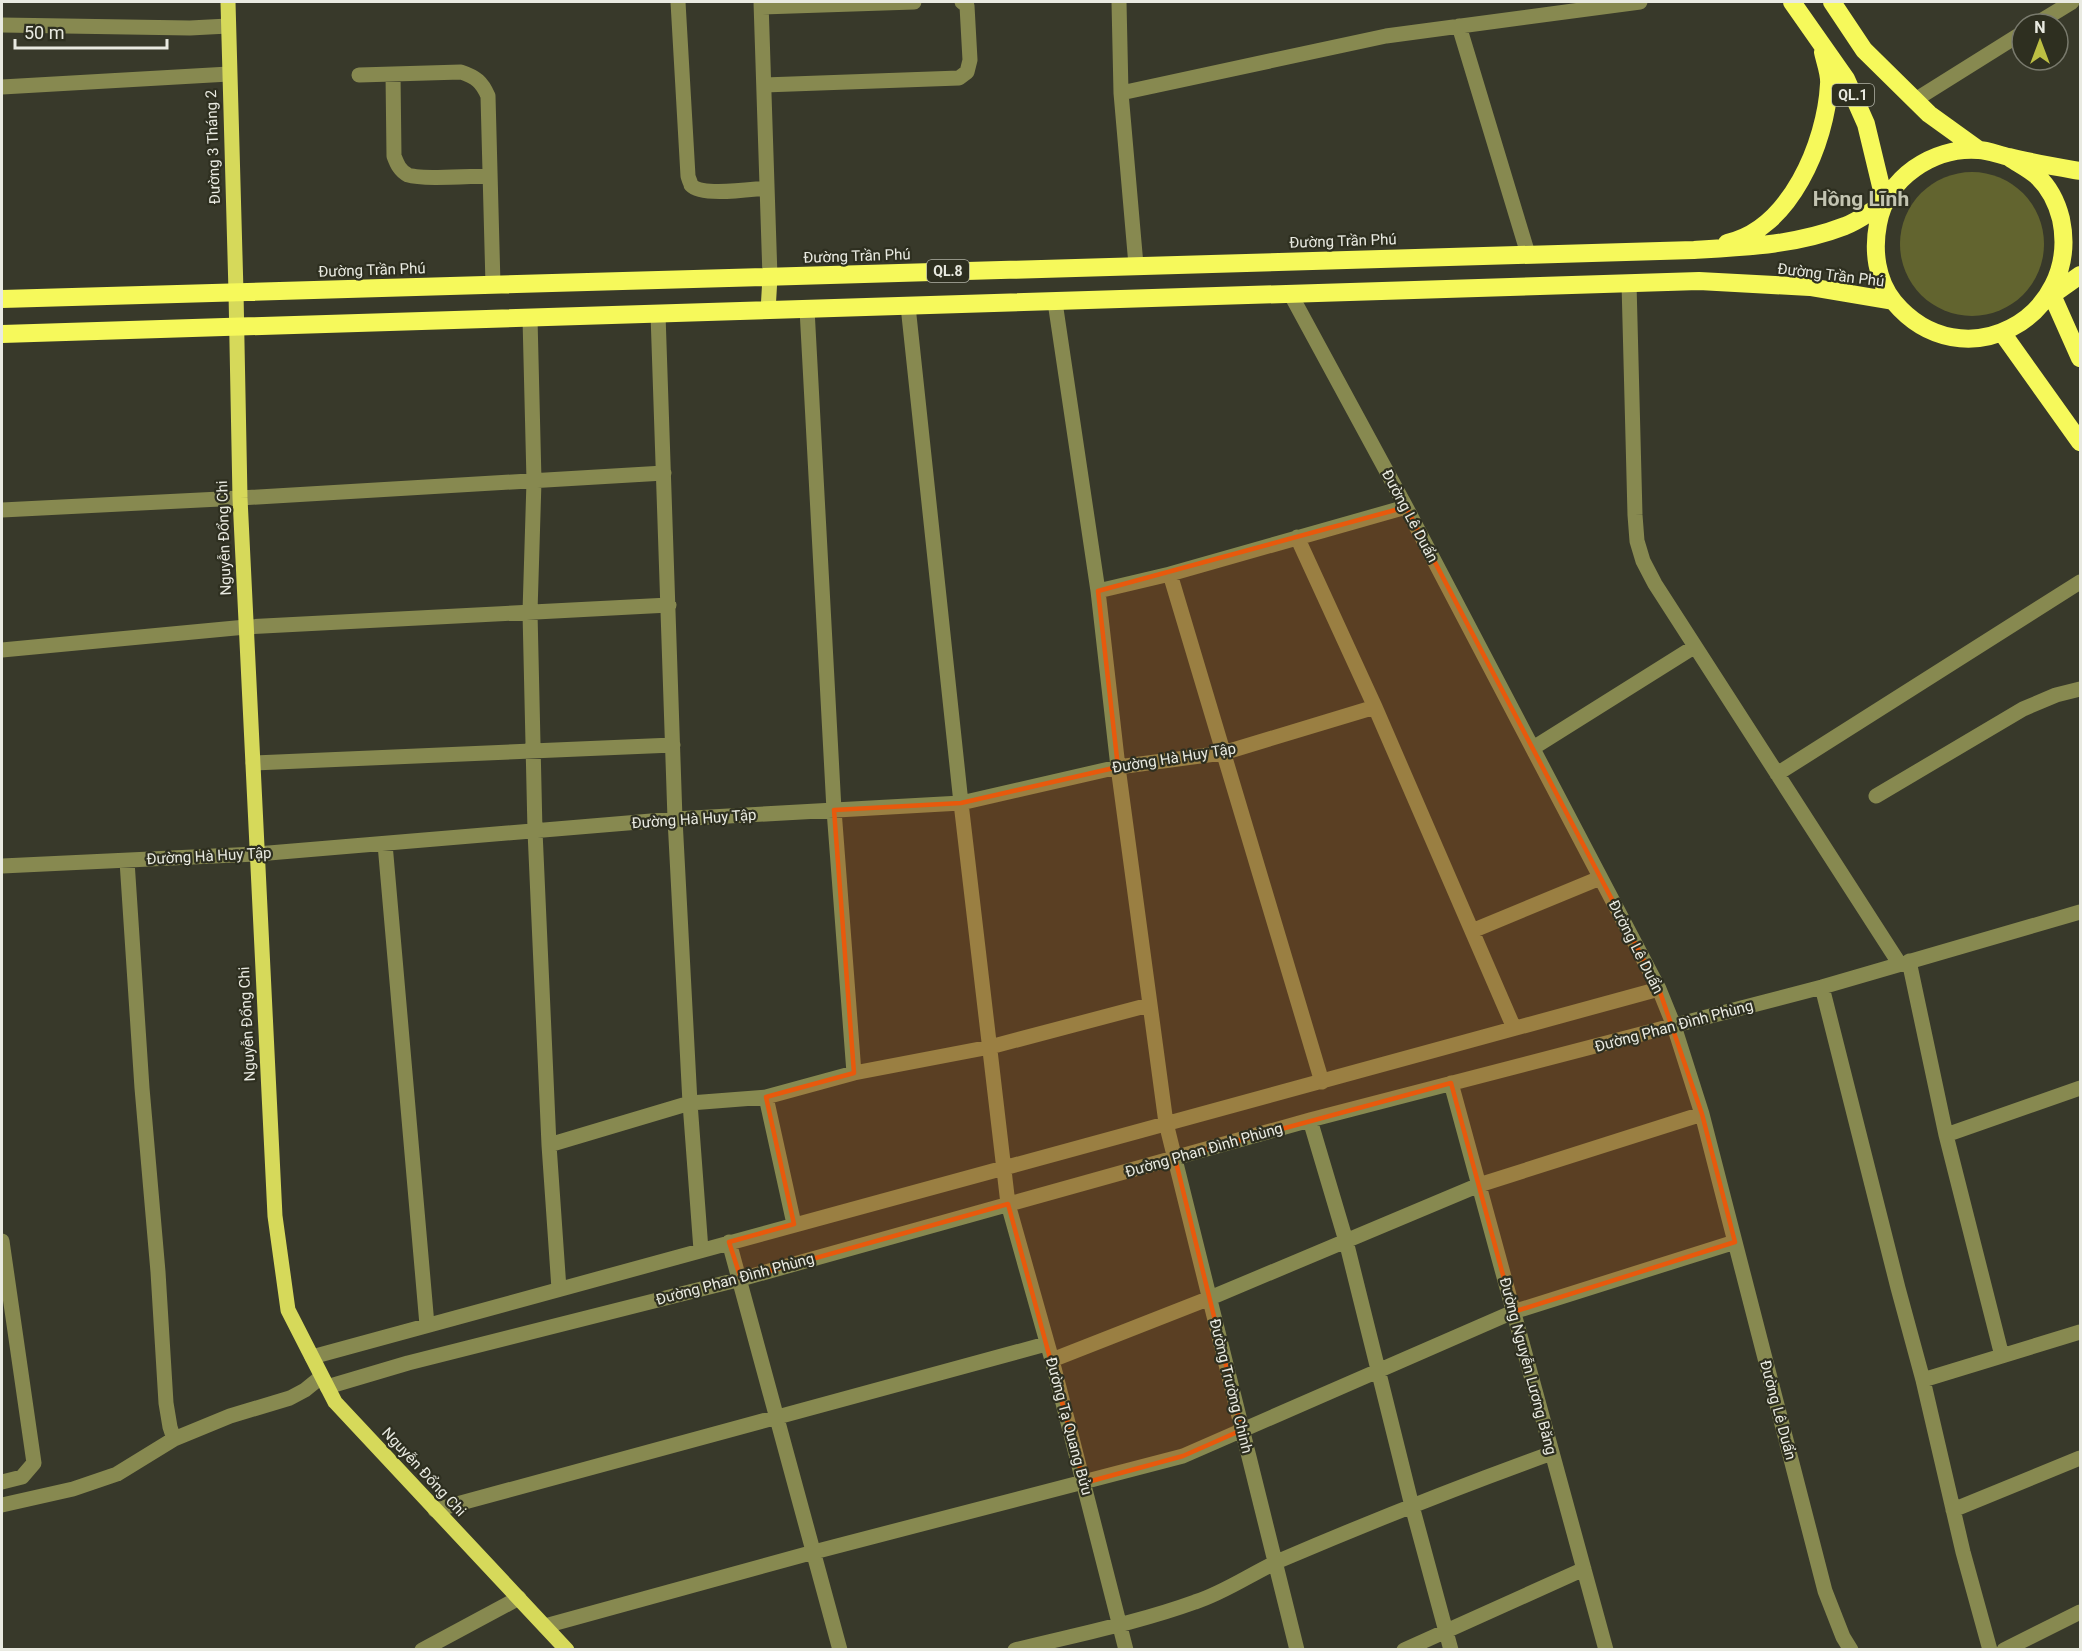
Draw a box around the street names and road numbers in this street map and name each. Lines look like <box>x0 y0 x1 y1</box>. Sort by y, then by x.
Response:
road number: QL.1 <box>1832 84 1874 106</box>
street label: Đường 3 Tháng 2 <box>202 90 224 204</box>
street label: Đường Trần Phú <box>1289 230 1397 252</box>
street label: Đường Trần Phú <box>803 245 911 267</box>
street label: Đường Trần Phú <box>318 259 426 281</box>
road number: QL.8 <box>927 260 969 282</box>
street label: Đường Trần Phú <box>1777 260 1885 290</box>
street label: Đường Lê Duẩn <box>1378 466 1442 566</box>
street label: Nguyễn Đổng Chi <box>213 480 235 596</box>
street label: Đường Hà Huy Tập <box>1111 739 1237 777</box>
street label: Đường Hà Huy Tập <box>631 806 757 832</box>
street label: Đường Hà Huy Tập <box>146 844 272 868</box>
street label: Đường Lê Duẩn <box>1605 897 1667 997</box>
street label: Nguyễn Đổng Chi <box>235 966 259 1082</box>
street label: Đường Phan Đình Phùng <box>1593 996 1755 1056</box>
street label: Đường Phan Đình Phùng <box>1123 1119 1285 1181</box>
street label: Đường Phan Đình Phùng <box>654 1249 816 1309</box>
street label: Đường Nguyễn Lương Băng <box>1496 1275 1560 1457</box>
street label: Đường Trường Chinh <box>1206 1317 1256 1455</box>
street label: Đường Tạ Quang Bửu <box>1042 1355 1096 1497</box>
street label: Đường Lê Duẩn <box>1756 1358 1800 1462</box>
street label: Nguyễn Đổng Chi <box>378 1424 470 1520</box>

